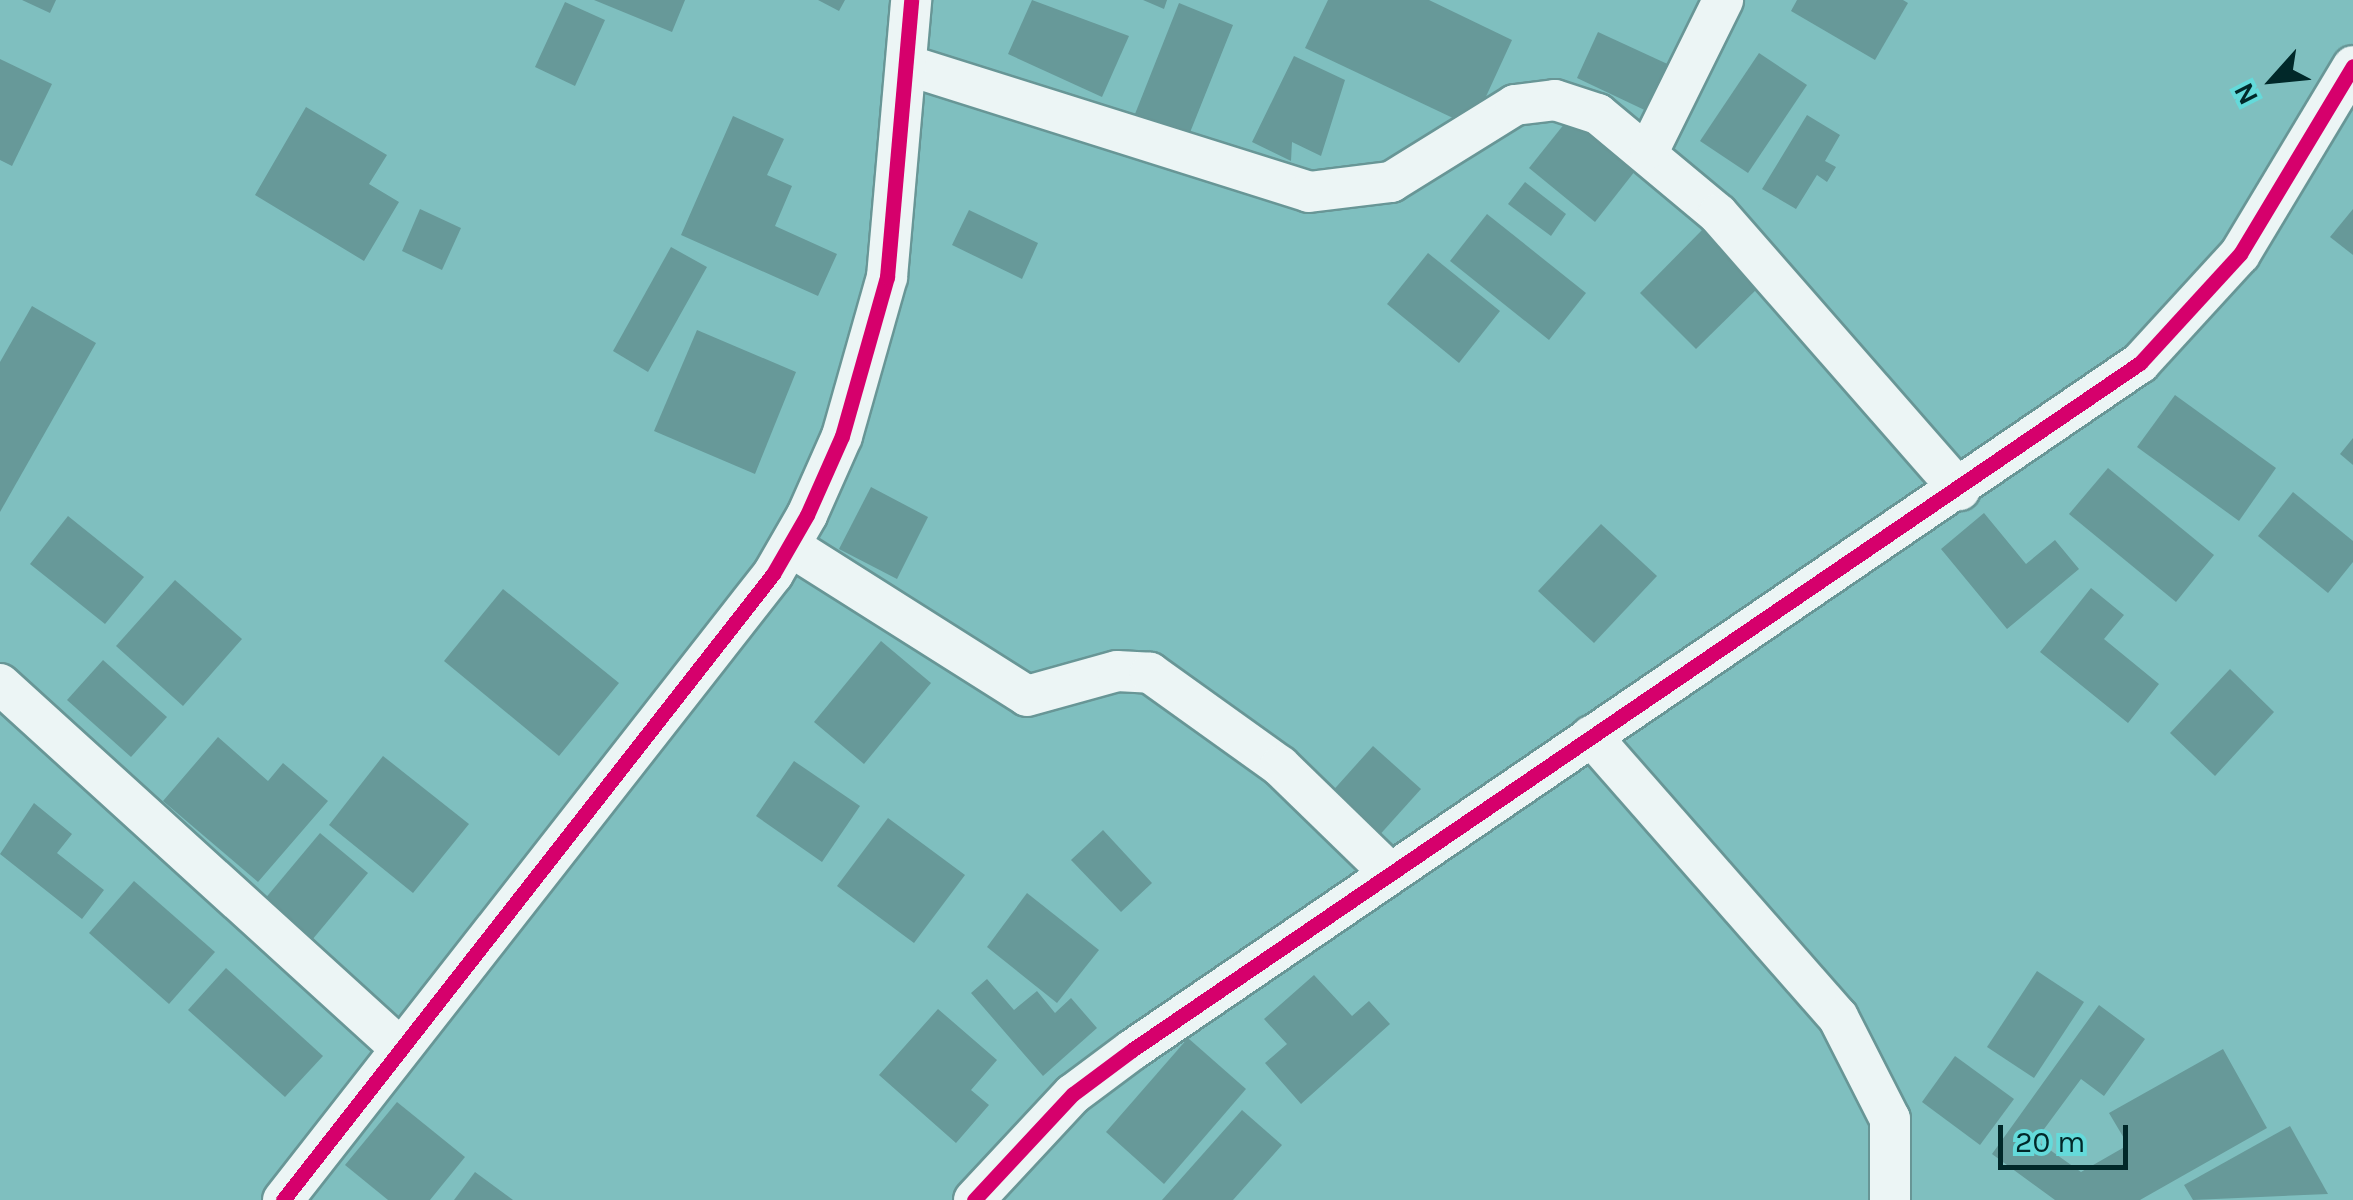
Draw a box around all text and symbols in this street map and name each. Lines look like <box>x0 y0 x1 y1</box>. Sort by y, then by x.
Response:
north arrow <box>2223 30 2323 130</box>
text: N <box>2227 77 2265 110</box>
scale bar <box>2003 1105 2133 1167</box>
text: 20 m <box>2015 1124 2085 1160</box>

